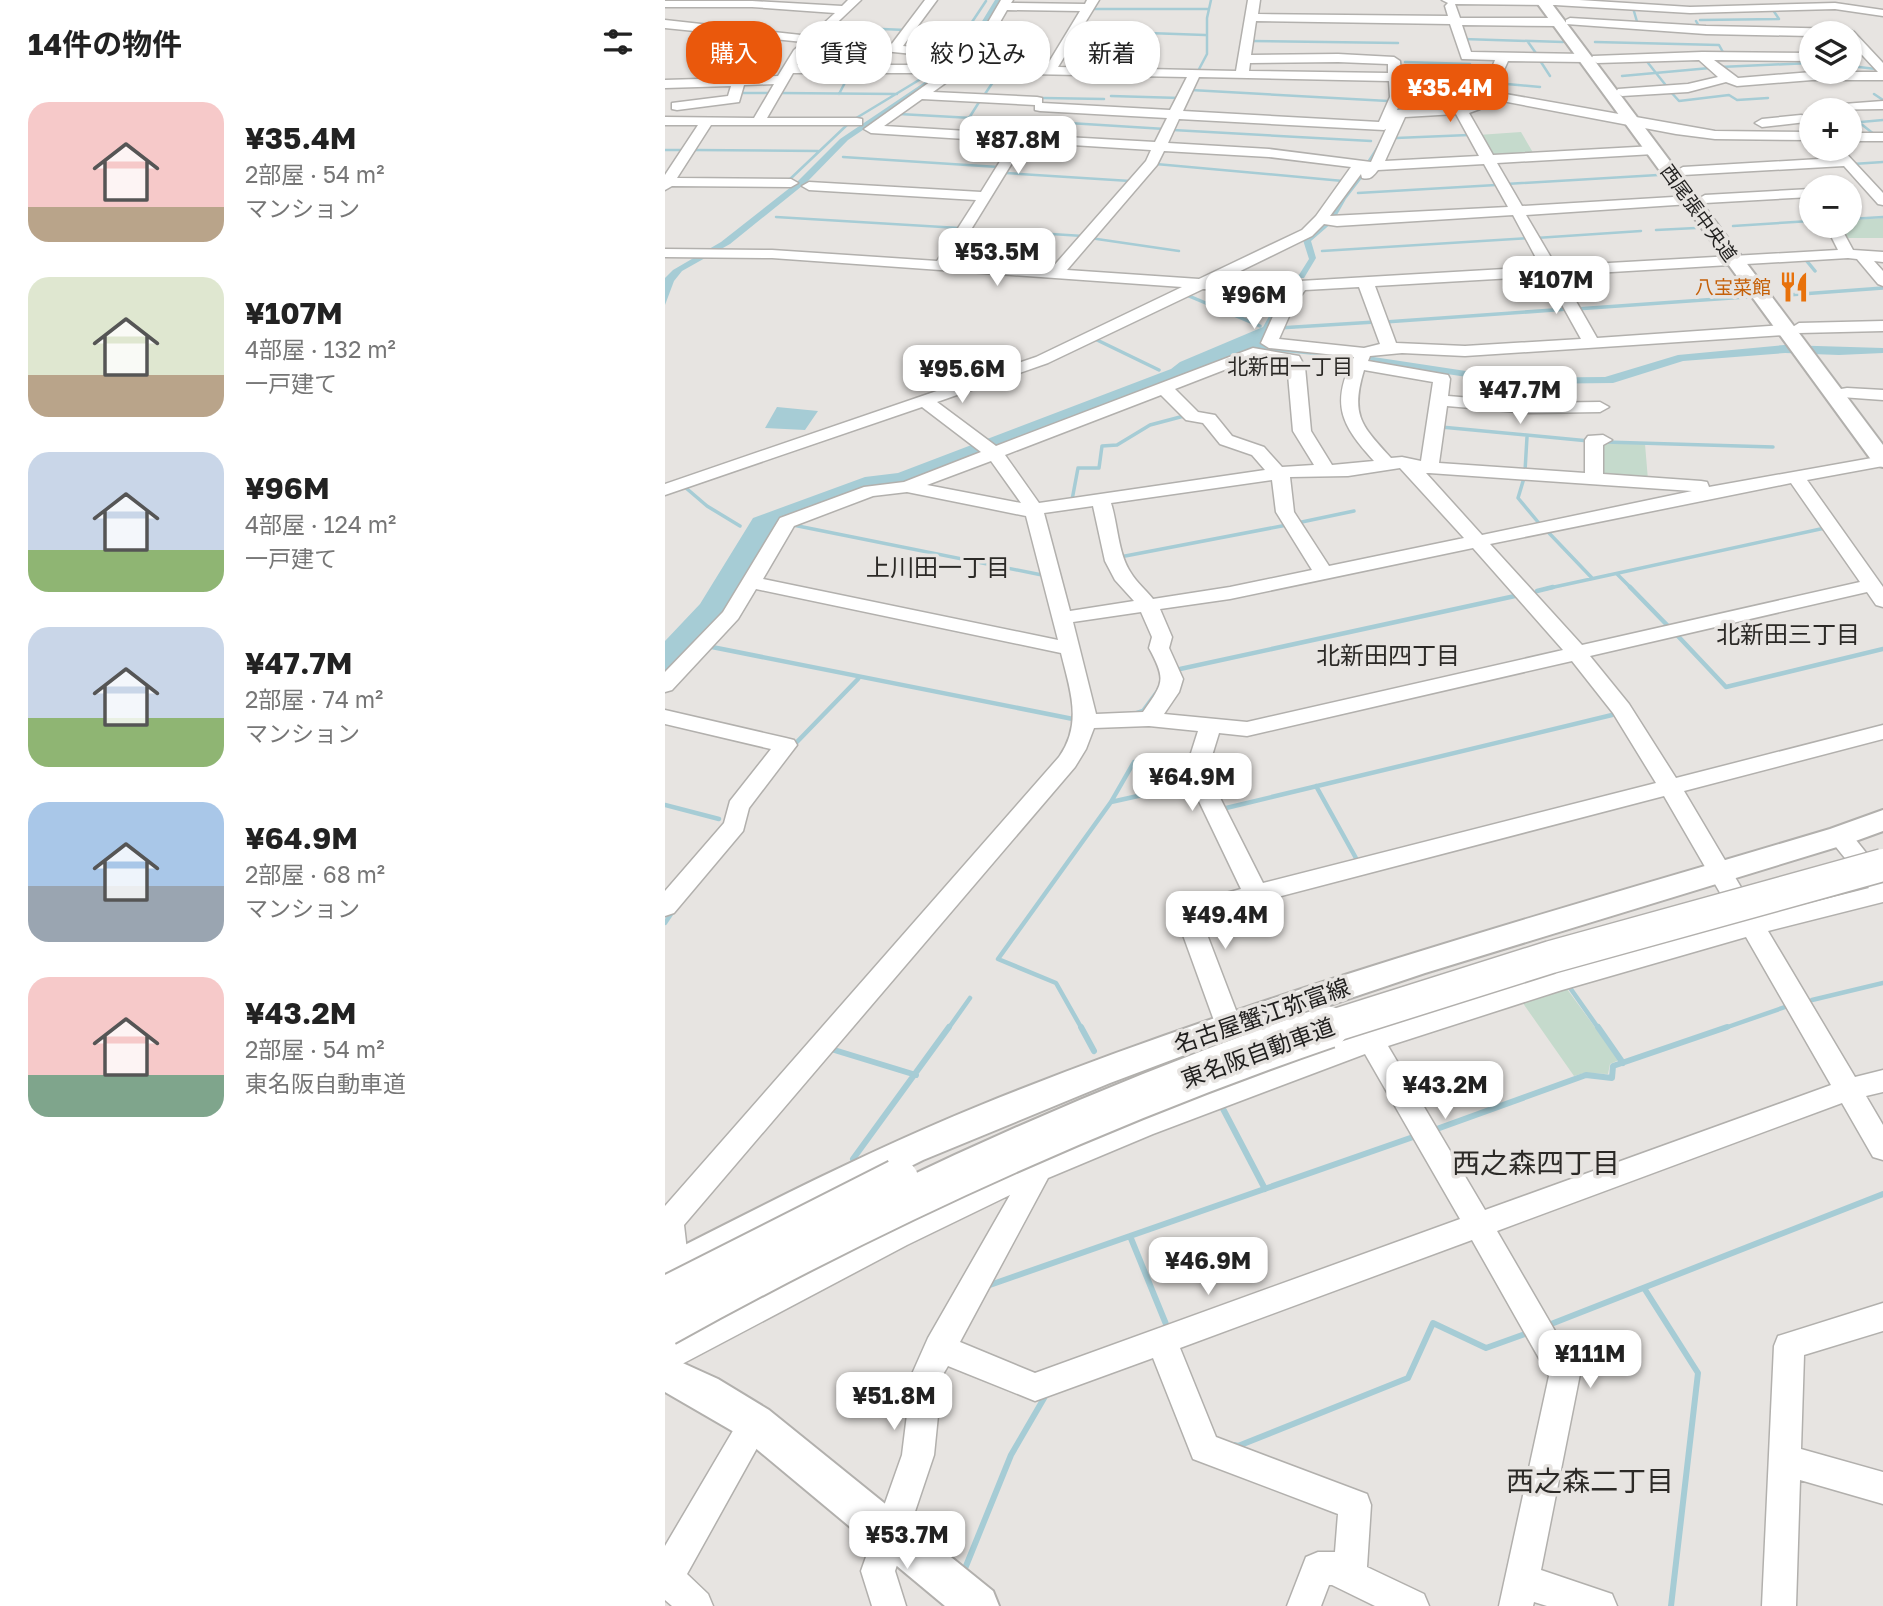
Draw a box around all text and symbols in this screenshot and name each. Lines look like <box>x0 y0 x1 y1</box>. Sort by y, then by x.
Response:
chip: 購入 <box>686 21 782 84</box>
chip: 賃貸 <box>796 21 892 84</box>
chip: 絞り込み <box>906 21 1050 84</box>
chip: 新着 <box>1064 21 1160 84</box>
map controls <box>1799 21 1862 238</box>
button: layers <box>1799 21 1862 84</box>
icon: filters <box>599 23 637 61</box>
text: 14件の物件 <box>28 26 182 62</box>
pin: ¥35.4M <box>1393 64 1507 124</box>
text: ¥35.4M <box>1407 73 1493 101</box>
button: + <box>1799 98 1862 161</box>
pin: ¥87.8M <box>961 116 1075 176</box>
text: ¥35.4M <box>245 120 356 156</box>
text: ¥87.8M <box>976 125 1061 153</box>
icon: home <box>84 130 168 214</box>
text: 2部屋 · 54 m² <box>245 160 385 188</box>
street label: 西尾張中央道 <box>1657 160 1742 266</box>
button: − <box>1799 175 1862 238</box>
text: マンション <box>245 194 360 222</box>
pin: ¥53.5M <box>940 229 1054 288</box>
text: ¥53.5M <box>954 237 1040 265</box>
pin: ¥107M <box>1507 256 1605 316</box>
text: ¥107M <box>1519 265 1593 293</box>
restaurant icon: 八宝菜館 <box>1777 270 1811 304</box>
pin: ¥96M <box>1213 272 1295 331</box>
place label: 八宝菜館 <box>1695 275 1771 298</box>
text: ¥96M <box>1222 280 1286 308</box>
text: ¥107M <box>245 295 343 331</box>
icon: home <box>84 305 168 389</box>
text: 4部屋 · 132 m² <box>245 335 396 363</box>
pin: ¥95.6M <box>905 346 1019 405</box>
district label: 北新田一丁目 <box>1227 353 1353 379</box>
text: ¥95.6M <box>919 354 1005 382</box>
pin: ¥47.7M <box>1463 366 1577 426</box>
text: 一戸建て <box>245 369 337 397</box>
text: ¥47.7M <box>1479 375 1561 403</box>
text: ¥96M <box>245 470 330 506</box>
icon: home <box>84 480 168 564</box>
text: 4部屋 · 124 m² <box>245 510 396 538</box>
text: 一戸建て <box>245 544 337 572</box>
district label: 上川田一丁目 <box>866 552 1010 581</box>
district label: 北新田三丁目 <box>1716 619 1860 648</box>
district label: 北新田四丁目 <box>1316 640 1460 669</box>
text: ¥47.7M <box>245 645 353 681</box>
icon: home <box>84 655 168 739</box>
text: 2部屋 · 74 m² <box>245 685 383 713</box>
text: マンション <box>245 719 360 747</box>
pin: ¥64.9M <box>1135 754 1249 813</box>
text: ¥64.9M <box>1149 762 1235 790</box>
text: ¥64.9M <box>245 820 358 856</box>
icon: home <box>84 830 168 914</box>
text: 2部屋 · 68 m² <box>245 860 385 888</box>
pin: ¥49.4M <box>1168 892 1282 951</box>
text: マンション <box>245 894 360 922</box>
text: ¥49.4M <box>1182 900 1268 928</box>
street label: 名古屋蟹江弥富線 <box>1170 972 1353 1058</box>
text: ¥43.2M <box>245 995 356 1031</box>
icon: home <box>84 1005 168 1089</box>
street label: 東名阪自動車道 <box>1177 1011 1338 1093</box>
text: 2部屋 · 54 m² <box>245 1035 385 1063</box>
pin: ¥43.2M <box>1388 1062 1502 1121</box>
text: 東名阪自動車道 <box>245 1069 406 1097</box>
text: ¥43.2M <box>1402 1070 1488 1098</box>
district label: 西之森四丁目 <box>1452 1146 1620 1179</box>
pin: ¥46.9M <box>1151 1238 1265 1297</box>
text: ¥46.9M <box>1165 1246 1251 1274</box>
pin: ¥111M <box>1541 1330 1639 1390</box>
text: ¥111M <box>1554 1339 1626 1367</box>
pin: ¥51.8M <box>837 1372 951 1432</box>
text: ¥51.8M <box>852 1381 936 1409</box>
district label: 西之森二丁目 <box>1506 1464 1674 1497</box>
pin: ¥53.7M <box>850 1512 964 1571</box>
text: ¥53.7M <box>865 1520 949 1548</box>

